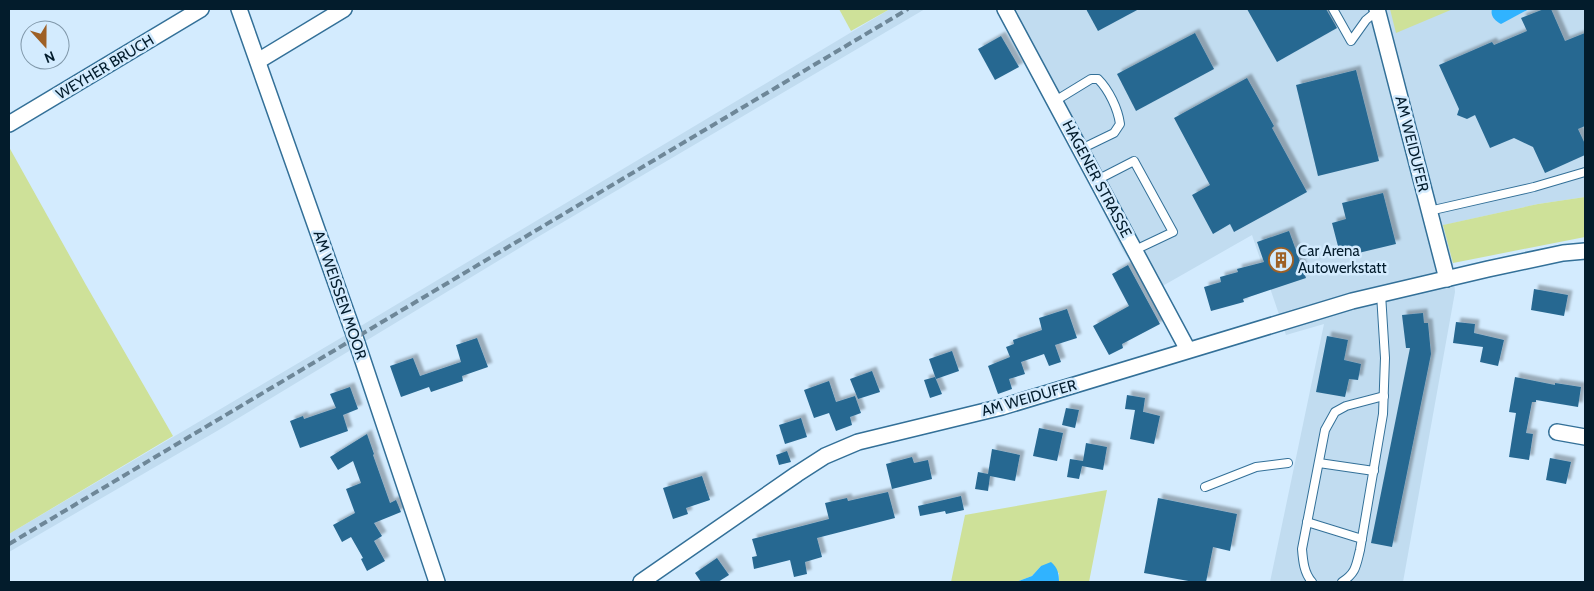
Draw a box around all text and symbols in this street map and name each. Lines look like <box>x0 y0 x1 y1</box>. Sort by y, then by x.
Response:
north arrow <box>20 20 70 70</box>
street label: WEYHER BRUCH <box>53 31 157 103</box>
text: N <box>42 47 58 67</box>
street label: AM WEIDUFER <box>1391 94 1433 194</box>
street label: HAGENER STRASSE <box>1058 117 1136 241</box>
street label: AM WEISSEN MOOR <box>309 228 371 362</box>
place label: Car Arena Autowerkstatt <box>1298 242 1386 277</box>
building icon: Car Arena Autowerkstatt <box>1268 247 1294 273</box>
street label: AM WEIDUFER <box>979 376 1079 420</box>

